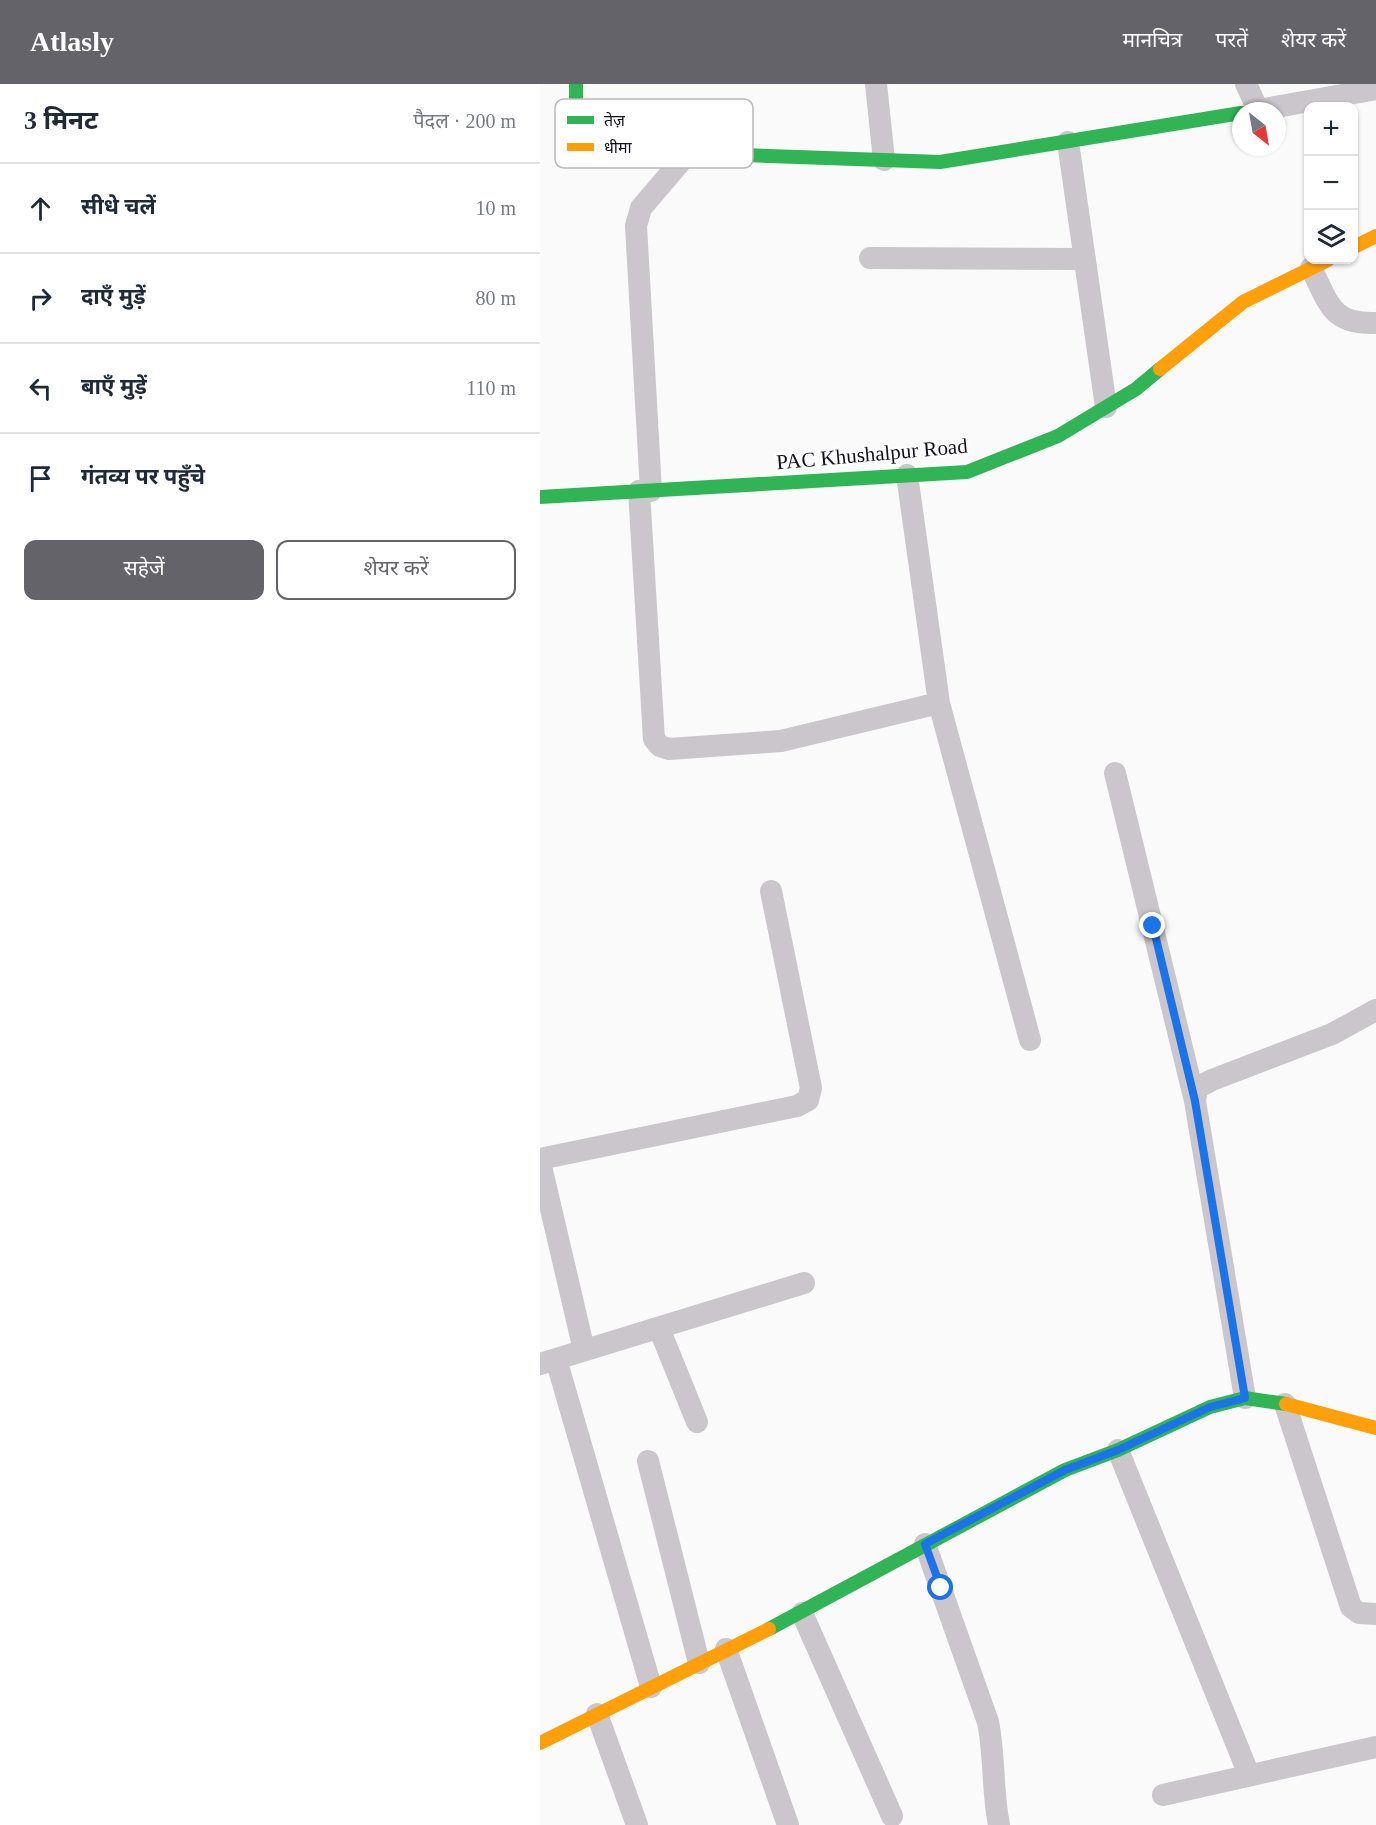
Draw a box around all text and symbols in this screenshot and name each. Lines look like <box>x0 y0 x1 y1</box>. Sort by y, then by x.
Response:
text: Atlasly <box>30 26 114 57</box>
text: मानचित्र <box>1122 28 1182 52</box>
text: परतें <box>1215 28 1248 52</box>
text: शेयर करें <box>1281 28 1346 52</box>
legend <box>555 99 753 168</box>
north arrow <box>1232 102 1286 156</box>
map controls <box>1304 102 1358 264</box>
button: + <box>1304 102 1358 156</box>
text: 3 मिनट <box>24 106 98 135</box>
text: पैदल · 200 m <box>413 110 516 132</box>
text: तेज़ <box>604 111 626 129</box>
text: धीमा <box>604 139 633 156</box>
button: − <box>1304 156 1358 210</box>
icon: ahead <box>24 192 57 225</box>
text: सीधे चलें <box>81 194 156 219</box>
text: 10 m <box>475 197 516 219</box>
button: layers <box>1304 210 1358 264</box>
icon: right <box>24 282 57 315</box>
text: दाएँ मुड़ें <box>81 284 146 309</box>
text: 80 m <box>475 287 516 309</box>
icon: left <box>24 372 57 405</box>
text: बाएँ मुड़ें <box>81 374 147 399</box>
text: 110 m <box>466 377 516 399</box>
street label: PAC Khushalpur Road <box>775 434 969 474</box>
icon: arrive <box>24 462 57 495</box>
text: गंतव्य पर पहुँचे <box>81 464 205 489</box>
button: सहेजें <box>24 540 264 600</box>
button: शेयर करें <box>276 540 516 600</box>
route end <box>1139 912 1165 938</box>
route start <box>927 1574 953 1600</box>

